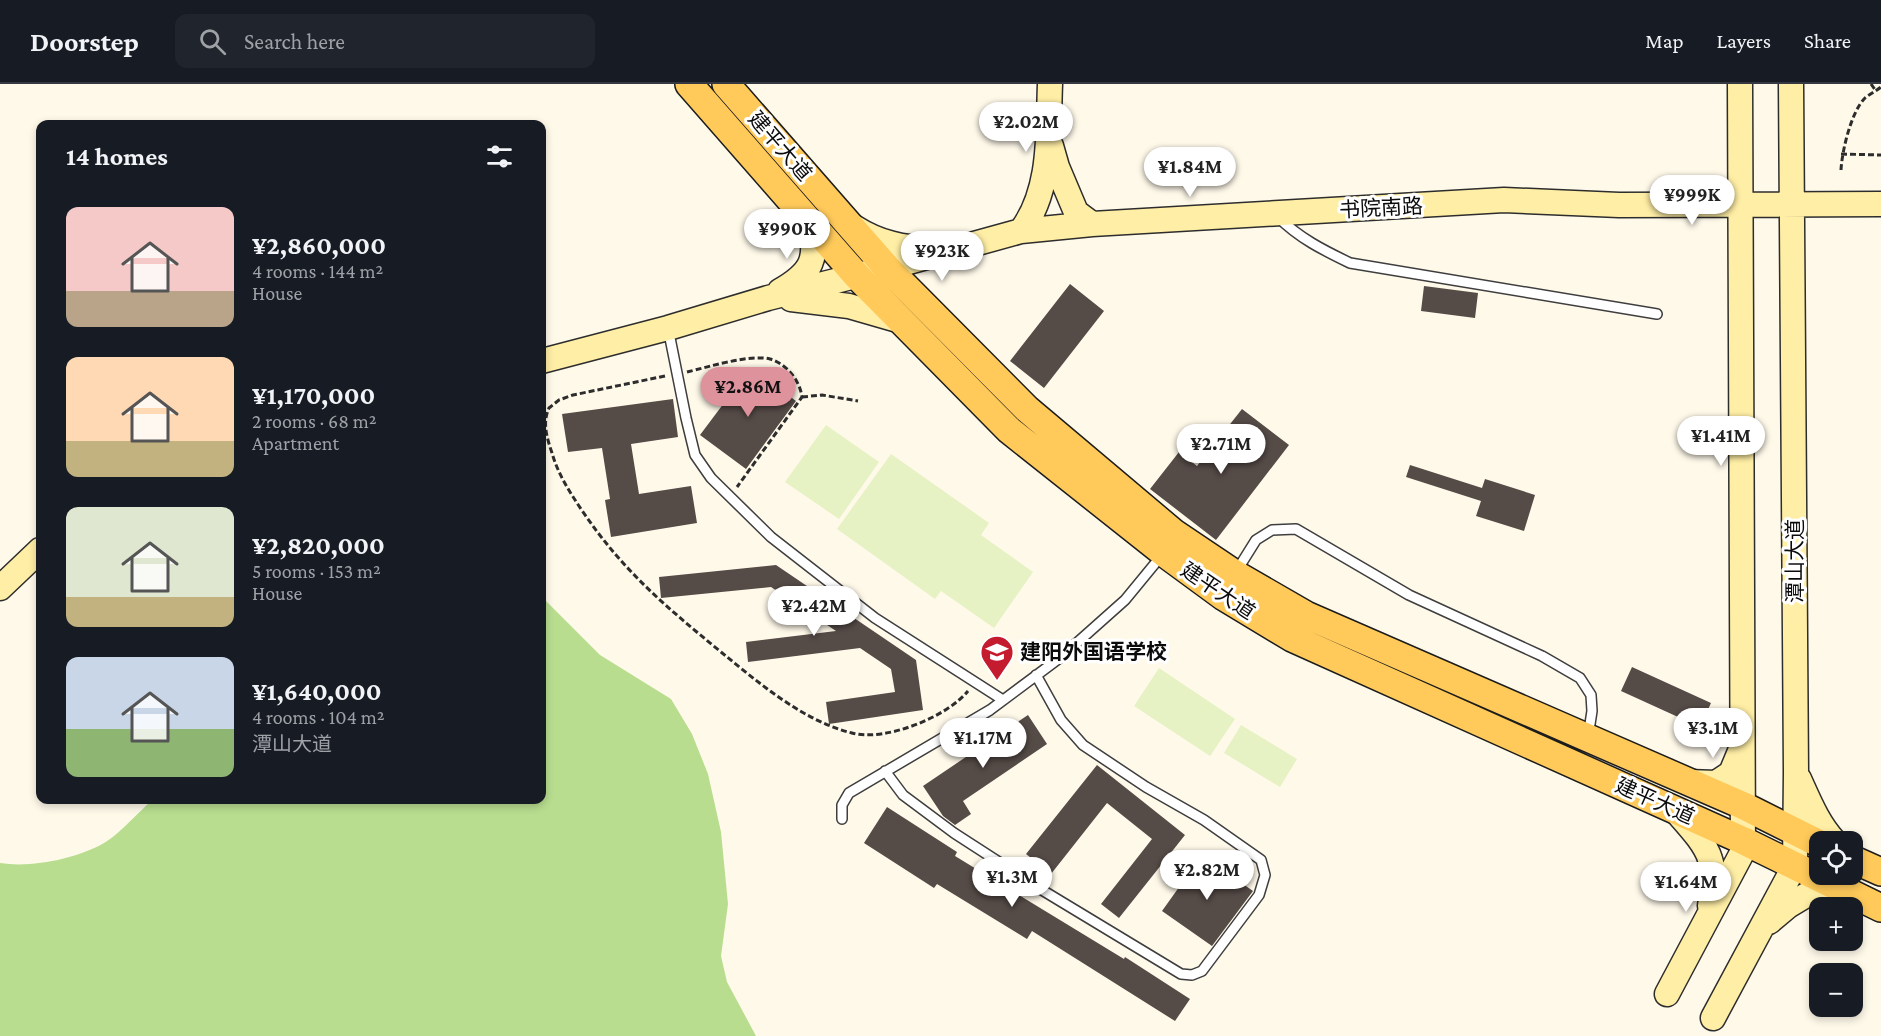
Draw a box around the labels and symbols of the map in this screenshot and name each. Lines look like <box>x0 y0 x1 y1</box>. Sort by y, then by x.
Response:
pin: ¥2.02M <box>977 102 1075 153</box>
street label: 建平大道 <box>743 106 817 186</box>
pin: ¥1.84M <box>1141 147 1239 198</box>
pin: ¥999K <box>1650 175 1734 226</box>
street label: 书院南路 <box>1338 194 1424 222</box>
pin: ¥990K <box>745 209 829 260</box>
pin: ¥923K <box>900 231 984 282</box>
pin: ¥2.86M <box>699 367 797 418</box>
pin: ¥1.41M <box>1672 416 1770 467</box>
pin: ¥2.71M <box>1172 424 1270 475</box>
street label: 潭山大道 <box>1783 519 1807 603</box>
street label: 建平大道 <box>1176 558 1260 624</box>
pin: ¥2.42M <box>765 586 863 637</box>
school or university icon: 建阳外国语学校 <box>979 634 1015 681</box>
place label: 建阳外国语学校 <box>1020 640 1167 664</box>
pin: ¥3.1M <box>1671 708 1755 759</box>
pin: ¥1.17M <box>934 718 1032 769</box>
street label: 建平大道 <box>1612 773 1698 829</box>
pin: ¥2.82M <box>1158 850 1256 901</box>
pin: ¥1.3M <box>970 857 1054 908</box>
pin: ¥1.64M <box>1637 862 1735 913</box>

